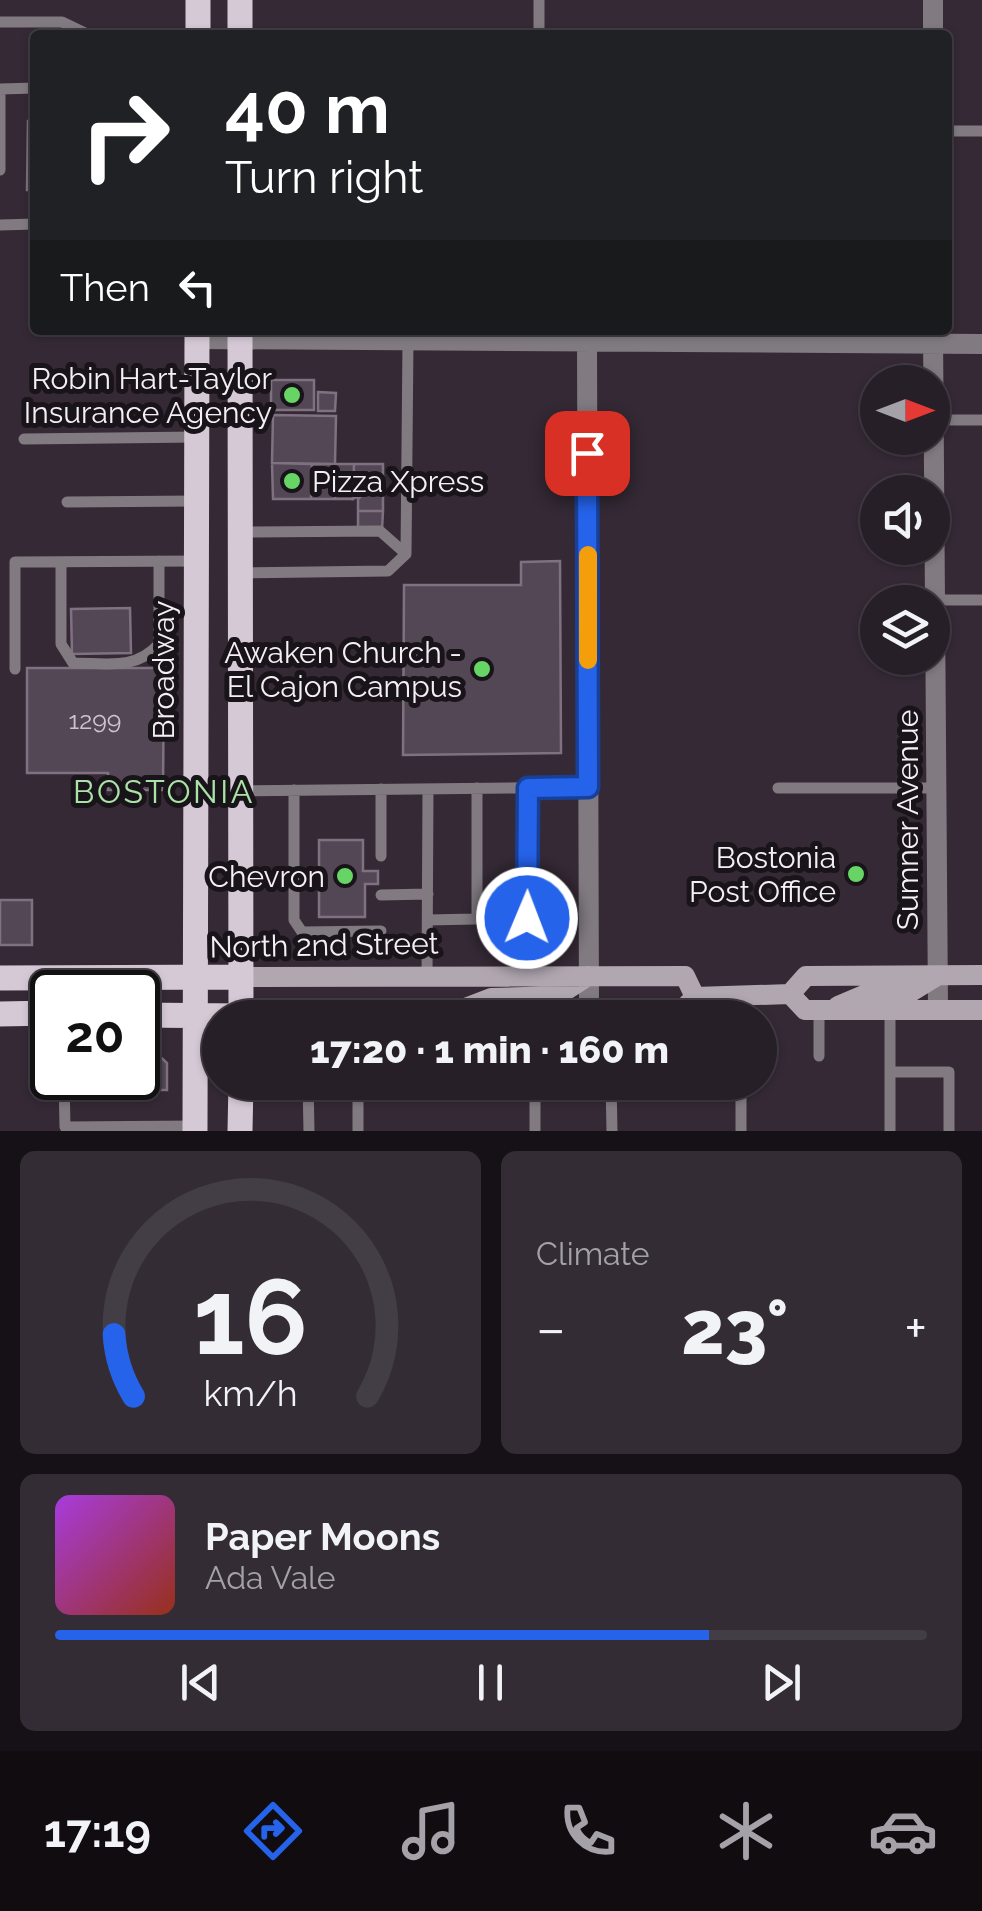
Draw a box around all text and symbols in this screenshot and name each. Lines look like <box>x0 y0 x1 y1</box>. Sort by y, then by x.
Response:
text: 40 m <box>225 67 390 149</box>
icon: right <box>60 70 190 200</box>
text: Turn right <box>225 151 423 204</box>
icon: left <box>170 260 225 315</box>
text: Then <box>60 265 150 310</box>
place label: Robin Hart-Taylor Insurance Agency <box>24 361 272 430</box>
north arrow <box>860 365 950 455</box>
map controls <box>860 365 950 675</box>
marker: Robin Hart-Taylor Insurance Agency <box>281 384 303 406</box>
pin <box>545 411 630 496</box>
icon: arrive <box>560 426 615 481</box>
place label: Pizza Xpress <box>312 464 484 499</box>
marker: Pizza Xpress <box>281 470 303 492</box>
button: sound <box>860 475 950 565</box>
button: layers <box>860 585 950 675</box>
street label: Broadway <box>146 600 181 740</box>
place label: Awaken Church - El Cajon Campus <box>224 635 462 704</box>
marker: Awaken Church - El Cajon Campus <box>471 658 493 680</box>
house number: 1299 <box>68 705 122 735</box>
street label: Sumner Avenue <box>890 710 925 930</box>
district label: BOSTONIA <box>73 773 255 810</box>
place label: Bostonia Post Office <box>689 840 836 909</box>
place label: Chevron <box>208 859 325 894</box>
marker: Bostonia Post Office <box>845 863 867 885</box>
marker: Chevron <box>334 865 356 887</box>
position arrow <box>475 866 579 970</box>
street label: North 2nd Street <box>209 926 439 964</box>
speed limit sign: 20 <box>30 970 160 1100</box>
text: 17:20 · 1 min · 160 m <box>310 1027 669 1072</box>
text: Climate <box>536 1235 650 1272</box>
text: 16 <box>193 1256 308 1378</box>
text: 23° <box>681 1283 788 1372</box>
text: − <box>536 1296 566 1361</box>
text: + <box>904 1296 927 1361</box>
text: km/h <box>203 1372 298 1414</box>
text: Paper Moons <box>205 1514 440 1559</box>
text: Ada Vale <box>205 1559 336 1596</box>
icon: previous <box>173 1655 228 1710</box>
icon: pause <box>463 1655 518 1710</box>
icon: next <box>754 1655 809 1710</box>
icon: directions <box>238 1796 308 1866</box>
icon: music <box>396 1796 466 1866</box>
icon: phone <box>553 1796 623 1866</box>
icon: climate <box>711 1796 781 1866</box>
icon: car <box>868 1796 938 1866</box>
text: 17:19 <box>44 1805 151 1858</box>

